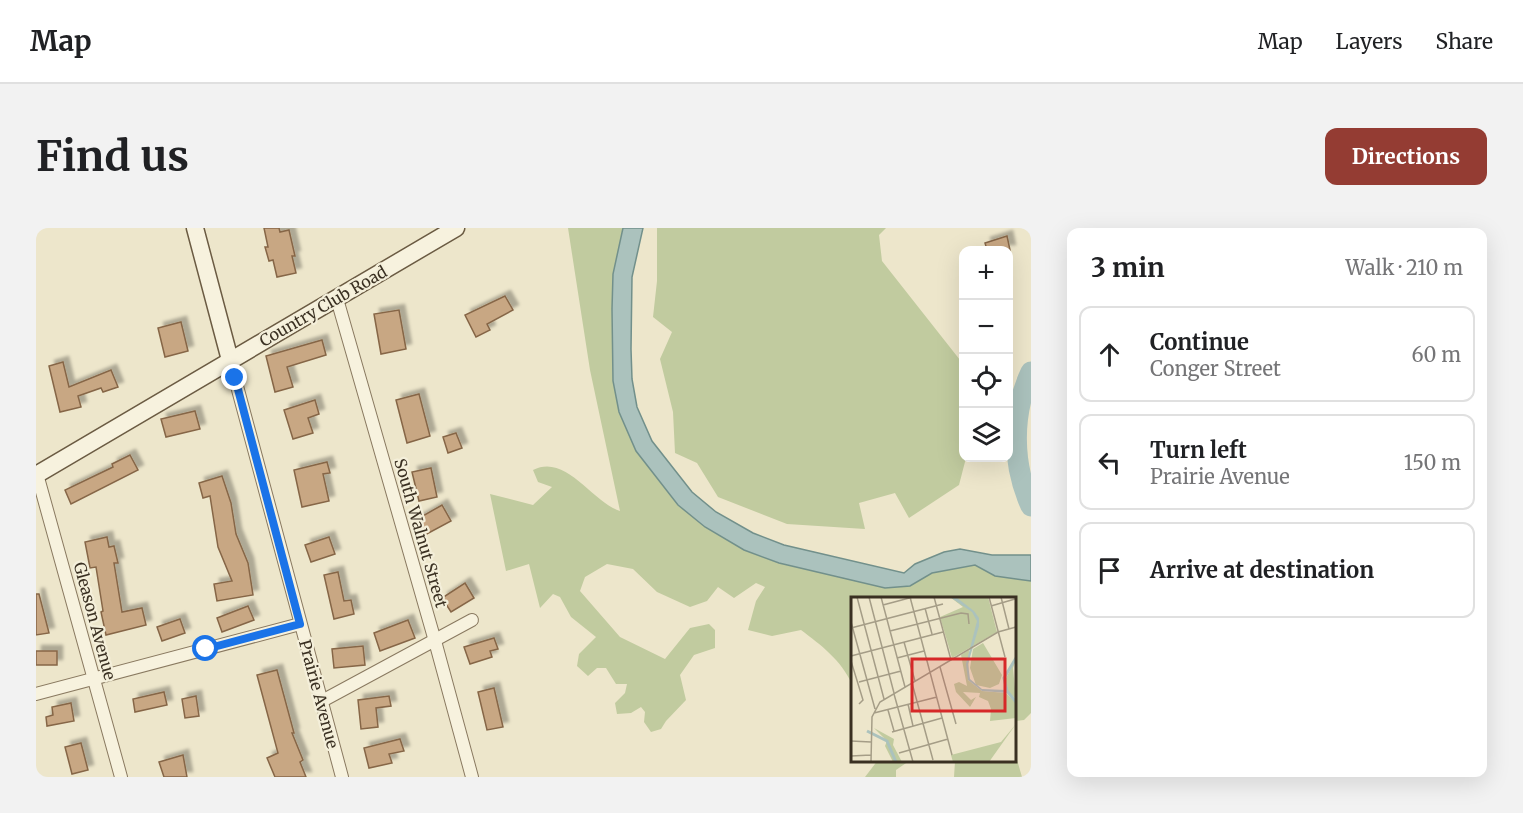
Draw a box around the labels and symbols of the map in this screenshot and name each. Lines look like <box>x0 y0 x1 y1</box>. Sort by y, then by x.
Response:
street label: Country Club Road <box>256 261 391 351</box>
route end <box>221 364 247 390</box>
street label: South Walnut Street <box>390 456 452 611</box>
street label: Gleason Avenue <box>70 560 120 682</box>
inset map <box>851 597 1016 762</box>
route start <box>192 635 218 661</box>
street label: Prairie Avenue <box>295 637 343 751</box>

